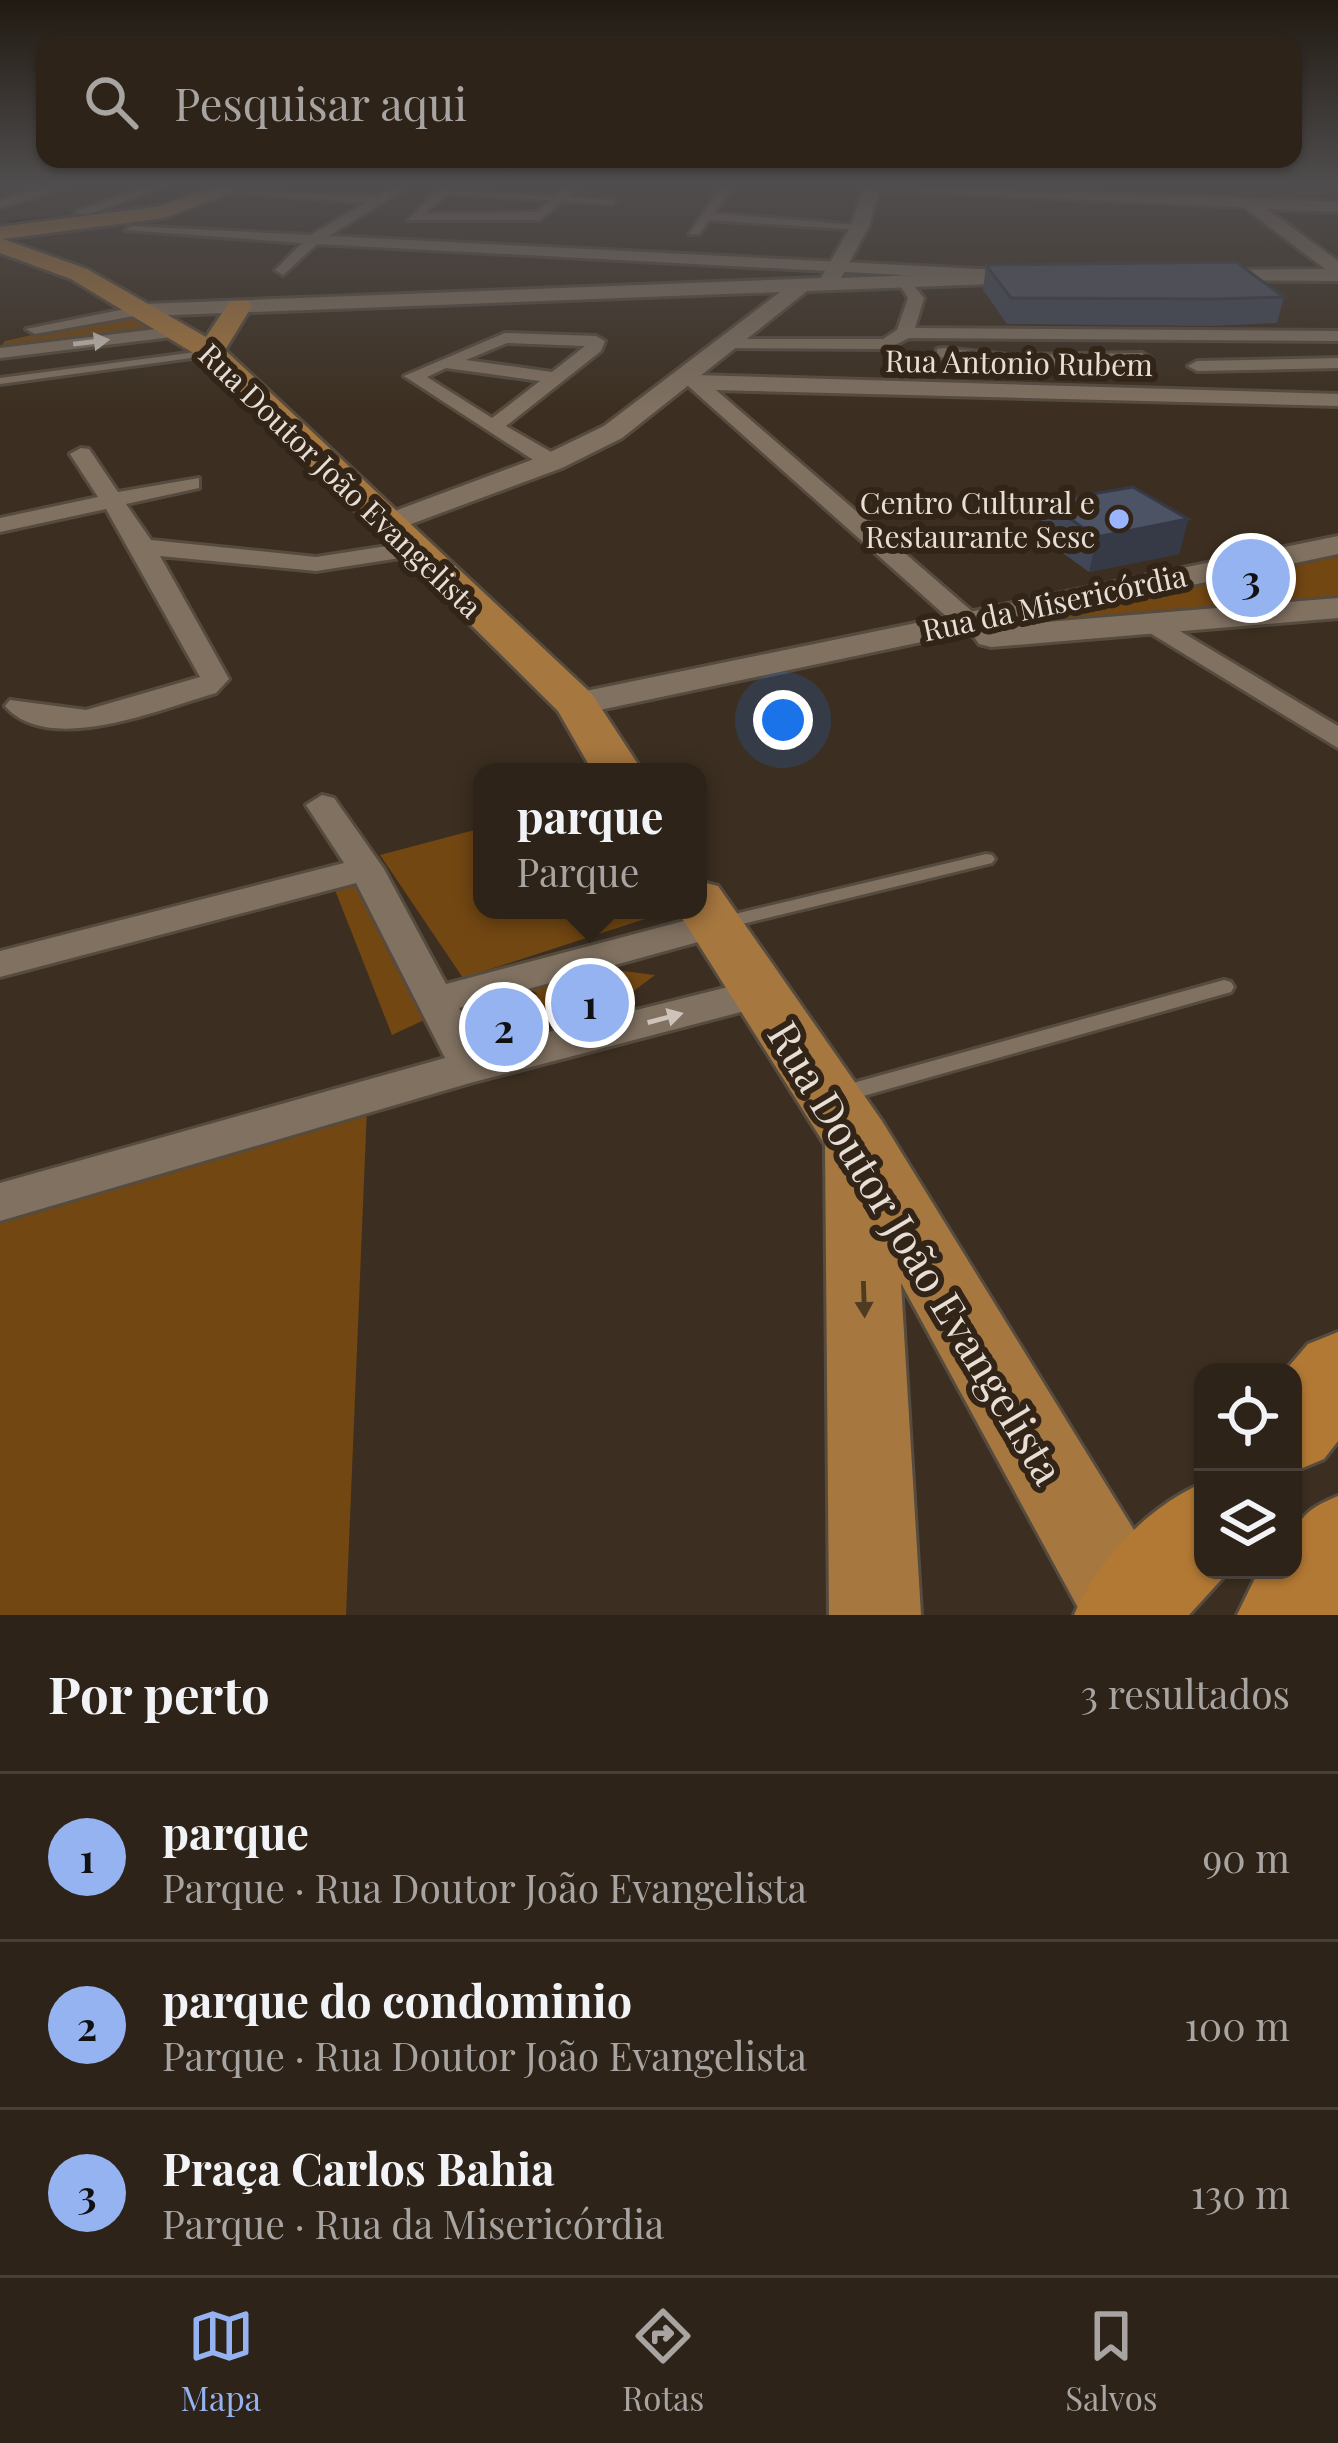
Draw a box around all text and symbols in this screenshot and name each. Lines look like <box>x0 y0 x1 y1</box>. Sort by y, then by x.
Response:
search box <box>36 36 1302 168</box>
icon: search <box>78 69 144 135</box>
text: Pesquisar aqui <box>174 72 467 132</box>
one-way arrow <box>73 332 110 351</box>
street label: Rua Doutor João Evangelista <box>191 334 491 626</box>
street label: Rua Antonio Rubem <box>885 340 1154 384</box>
place label: Centro Cultural e Restaurante Sesc <box>860 482 1095 556</box>
marker: Centro Cultural e Restaurante Sesc <box>1106 506 1132 532</box>
pin: 3 <box>1212 533 1290 623</box>
street label: Rua da Misericórdia <box>918 554 1190 650</box>
your location <box>753 690 813 750</box>
popup <box>473 763 707 919</box>
text: parque <box>517 785 663 845</box>
text: Parque <box>517 845 639 897</box>
pin: 1 <box>551 958 629 1048</box>
pin: 2 <box>465 982 543 1072</box>
one-way arrow <box>647 1007 684 1026</box>
street label: Rua Doutor João Evangelista <box>756 1010 1078 1494</box>
one-way arrow <box>854 1281 873 1319</box>
map controls <box>1194 1363 1302 1579</box>
button: locate <box>1194 1363 1302 1471</box>
button: layers <box>1194 1471 1302 1579</box>
text: Por perto <box>48 1659 270 1727</box>
text: 3 resultados <box>1080 1667 1290 1719</box>
text: parque <box>162 1801 309 1861</box>
text: 1 <box>80 1831 94 1883</box>
text: 90 m <box>1202 1831 1290 1883</box>
text: Parque · Rua Doutor João Evangelista <box>162 1861 807 1913</box>
text: parque do condominio <box>162 1969 632 2029</box>
text: 2 <box>77 1999 97 2051</box>
text: 100 m <box>1184 1999 1290 2051</box>
text: Parque · Rua Doutor João Evangelista <box>162 2029 807 2081</box>
text: Praça Carlos Bahia <box>162 2137 555 2197</box>
text: 3 <box>77 2167 97 2219</box>
text: 130 m <box>1191 2167 1290 2219</box>
text: Parque · Rua da Misericórdia <box>162 2197 664 2249</box>
tab: Mapa <box>180 2303 261 2419</box>
tab: Rotas <box>622 2303 704 2419</box>
tab: Salvos <box>1065 2303 1158 2419</box>

